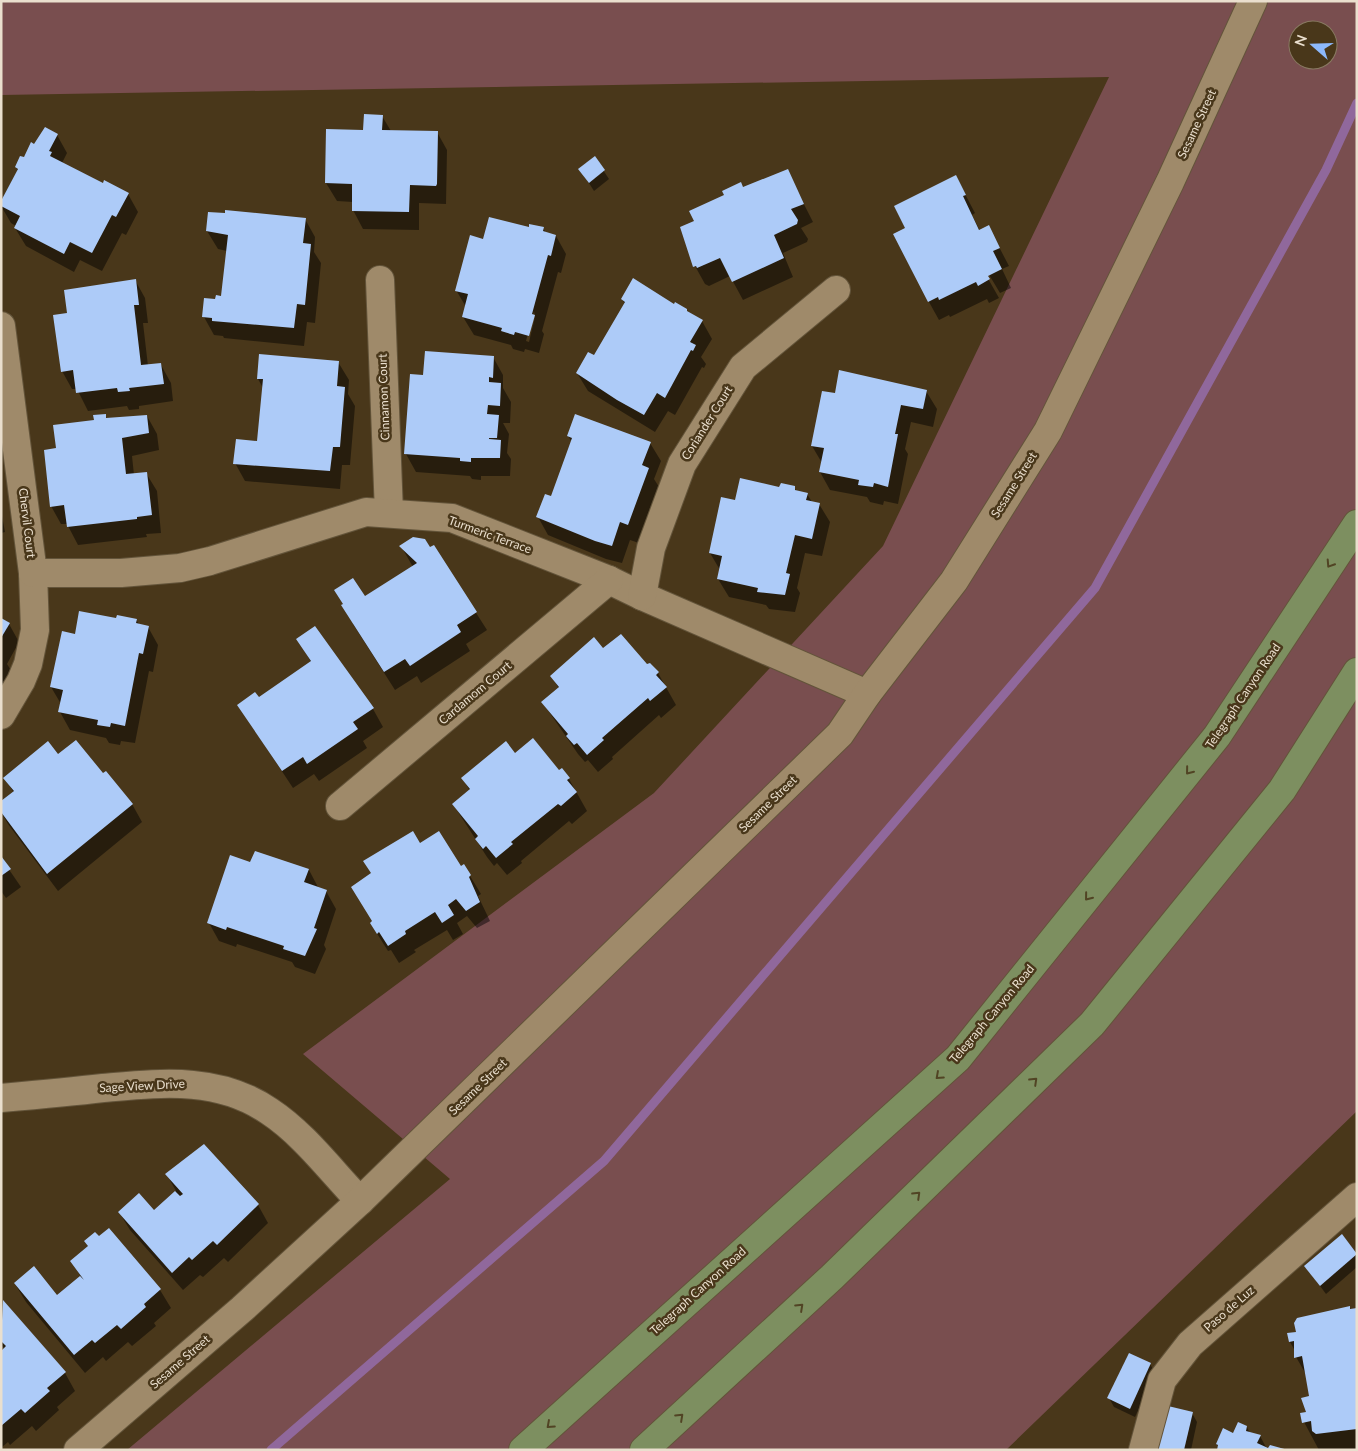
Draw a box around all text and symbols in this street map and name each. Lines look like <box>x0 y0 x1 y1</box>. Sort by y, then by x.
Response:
north arrow <box>1288 20 1338 70</box>
text: N <box>1290 32 1310 48</box>
street label: Sesame Street <box>1174 86 1219 161</box>
street label: Cinnamon Court <box>374 353 393 441</box>
street label: Coriander Court <box>678 382 736 463</box>
street label: Sesame Street <box>987 448 1040 520</box>
street label: Chervil Court <box>16 487 39 560</box>
street label: Turmeric Terrace <box>447 513 534 557</box>
one-way arrow <box>1327 559 1336 568</box>
street label: Telegraph Canyon Road <box>1202 640 1283 751</box>
street label: Cardamom Court <box>435 657 515 727</box>
one-way arrow <box>1187 765 1195 774</box>
street label: Sesame Street <box>736 772 800 835</box>
one-way arrow <box>1084 892 1093 901</box>
street label: Telegraph Canyon Road <box>946 961 1037 1066</box>
street label: Sesame Street <box>446 1055 510 1118</box>
one-way arrow <box>935 1070 944 1079</box>
street label: Sage View Drive <box>99 1076 185 1095</box>
one-way arrow <box>1028 1078 1037 1087</box>
one-way arrow <box>911 1191 920 1200</box>
street label: Telegraph Canyon Road <box>647 1244 749 1338</box>
street label: Paso de Luz <box>1200 1282 1257 1335</box>
one-way arrow <box>794 1304 803 1313</box>
street label: Sesame Street <box>147 1331 213 1392</box>
one-way arrow <box>674 1414 683 1423</box>
one-way arrow <box>547 1419 556 1428</box>

